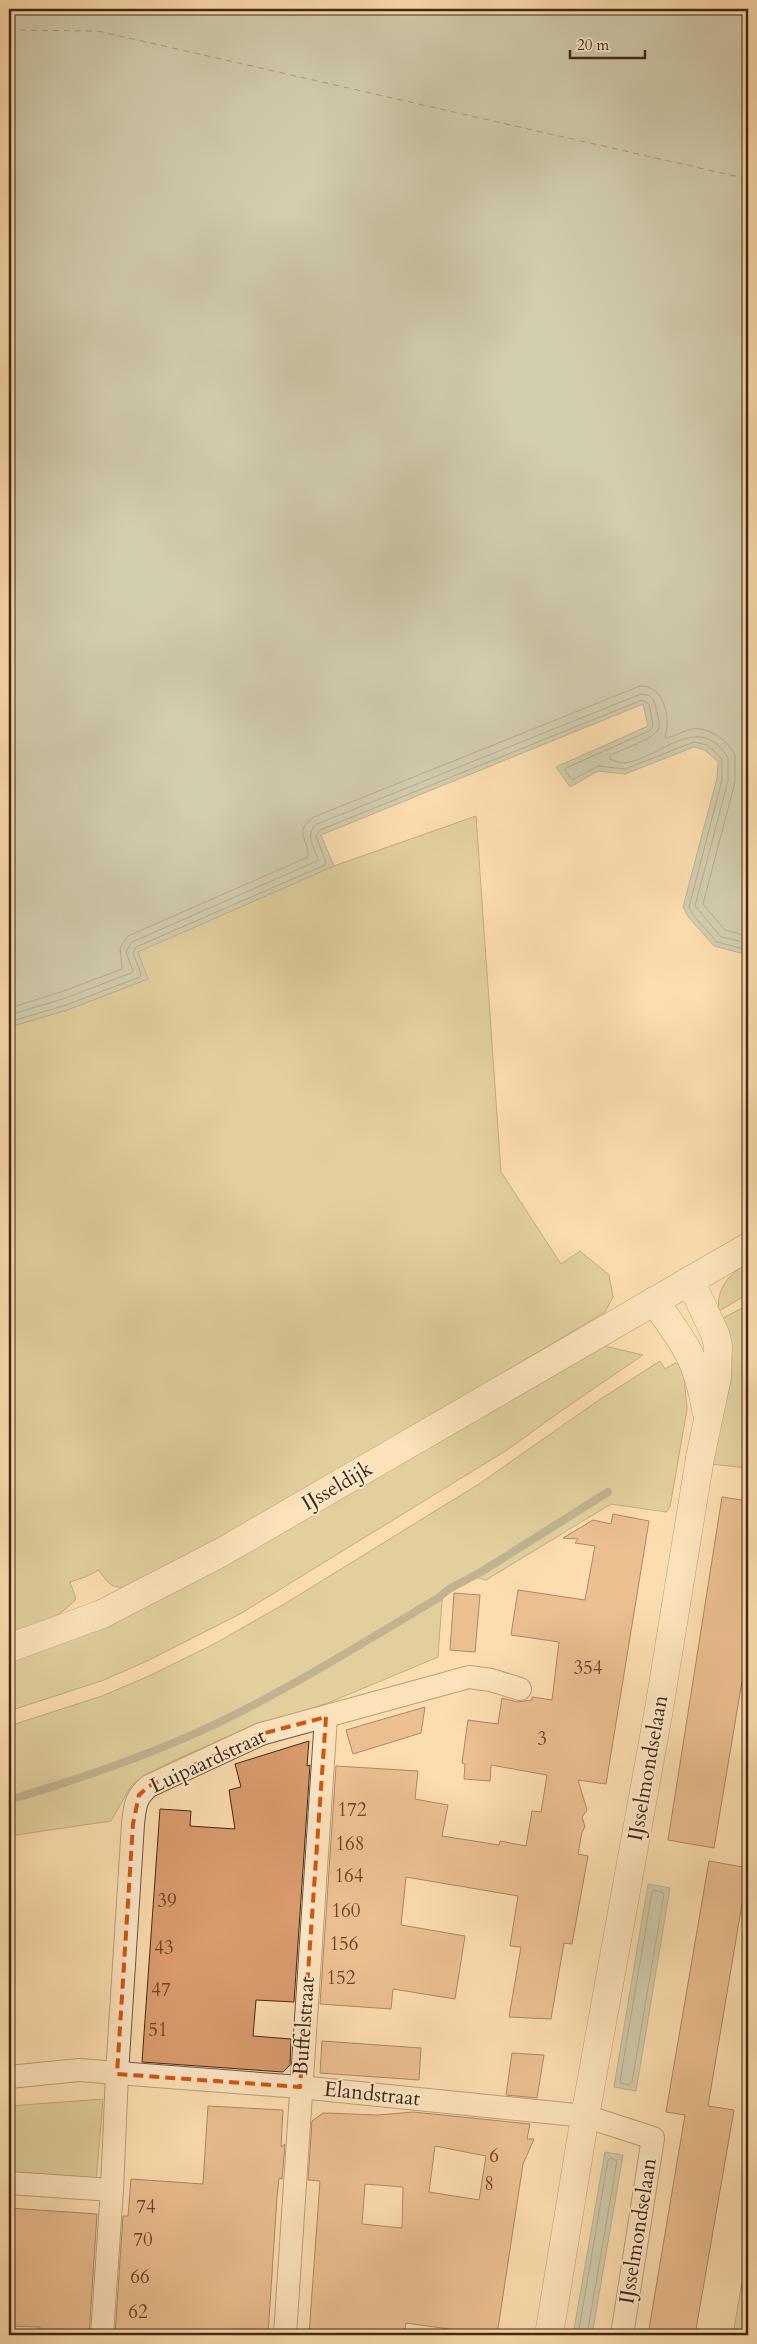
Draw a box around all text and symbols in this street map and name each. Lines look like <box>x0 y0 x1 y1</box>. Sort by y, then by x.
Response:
scale bar <box>570 28 644 60</box>
text: 20 m <box>577 35 609 55</box>
street label: IJsseldijk <box>296 1454 378 1518</box>
house number: 354 <box>573 1655 603 1681</box>
street label: IJsselmondselaan <box>621 1693 675 1843</box>
street label: Luipaardstraat <box>145 1721 271 1800</box>
house number: 3 <box>537 1726 547 1752</box>
house number: 172 <box>337 1797 367 1823</box>
house number: 168 <box>335 1831 365 1857</box>
house number: 164 <box>334 1863 364 1889</box>
house number: 39 <box>157 1888 177 1914</box>
house number: 160 <box>331 1898 361 1924</box>
house number: 156 <box>329 1931 359 1957</box>
house number: 43 <box>154 1935 174 1961</box>
house number: 152 <box>326 1965 356 1991</box>
street label: Buffelstraat <box>286 1975 322 2077</box>
house number: 47 <box>151 1977 171 2003</box>
house number: 51 <box>148 2017 168 2043</box>
street label: Elandstraat <box>322 2075 422 2114</box>
house number: 6 <box>489 2143 499 2169</box>
street label: IJsselmondselaan <box>612 2156 664 2306</box>
house number: 8 <box>484 2171 494 2197</box>
house number: 74 <box>136 2194 156 2220</box>
house number: 70 <box>133 2227 153 2253</box>
house number: 66 <box>130 2264 150 2290</box>
house number: 62 <box>128 2299 148 2325</box>

